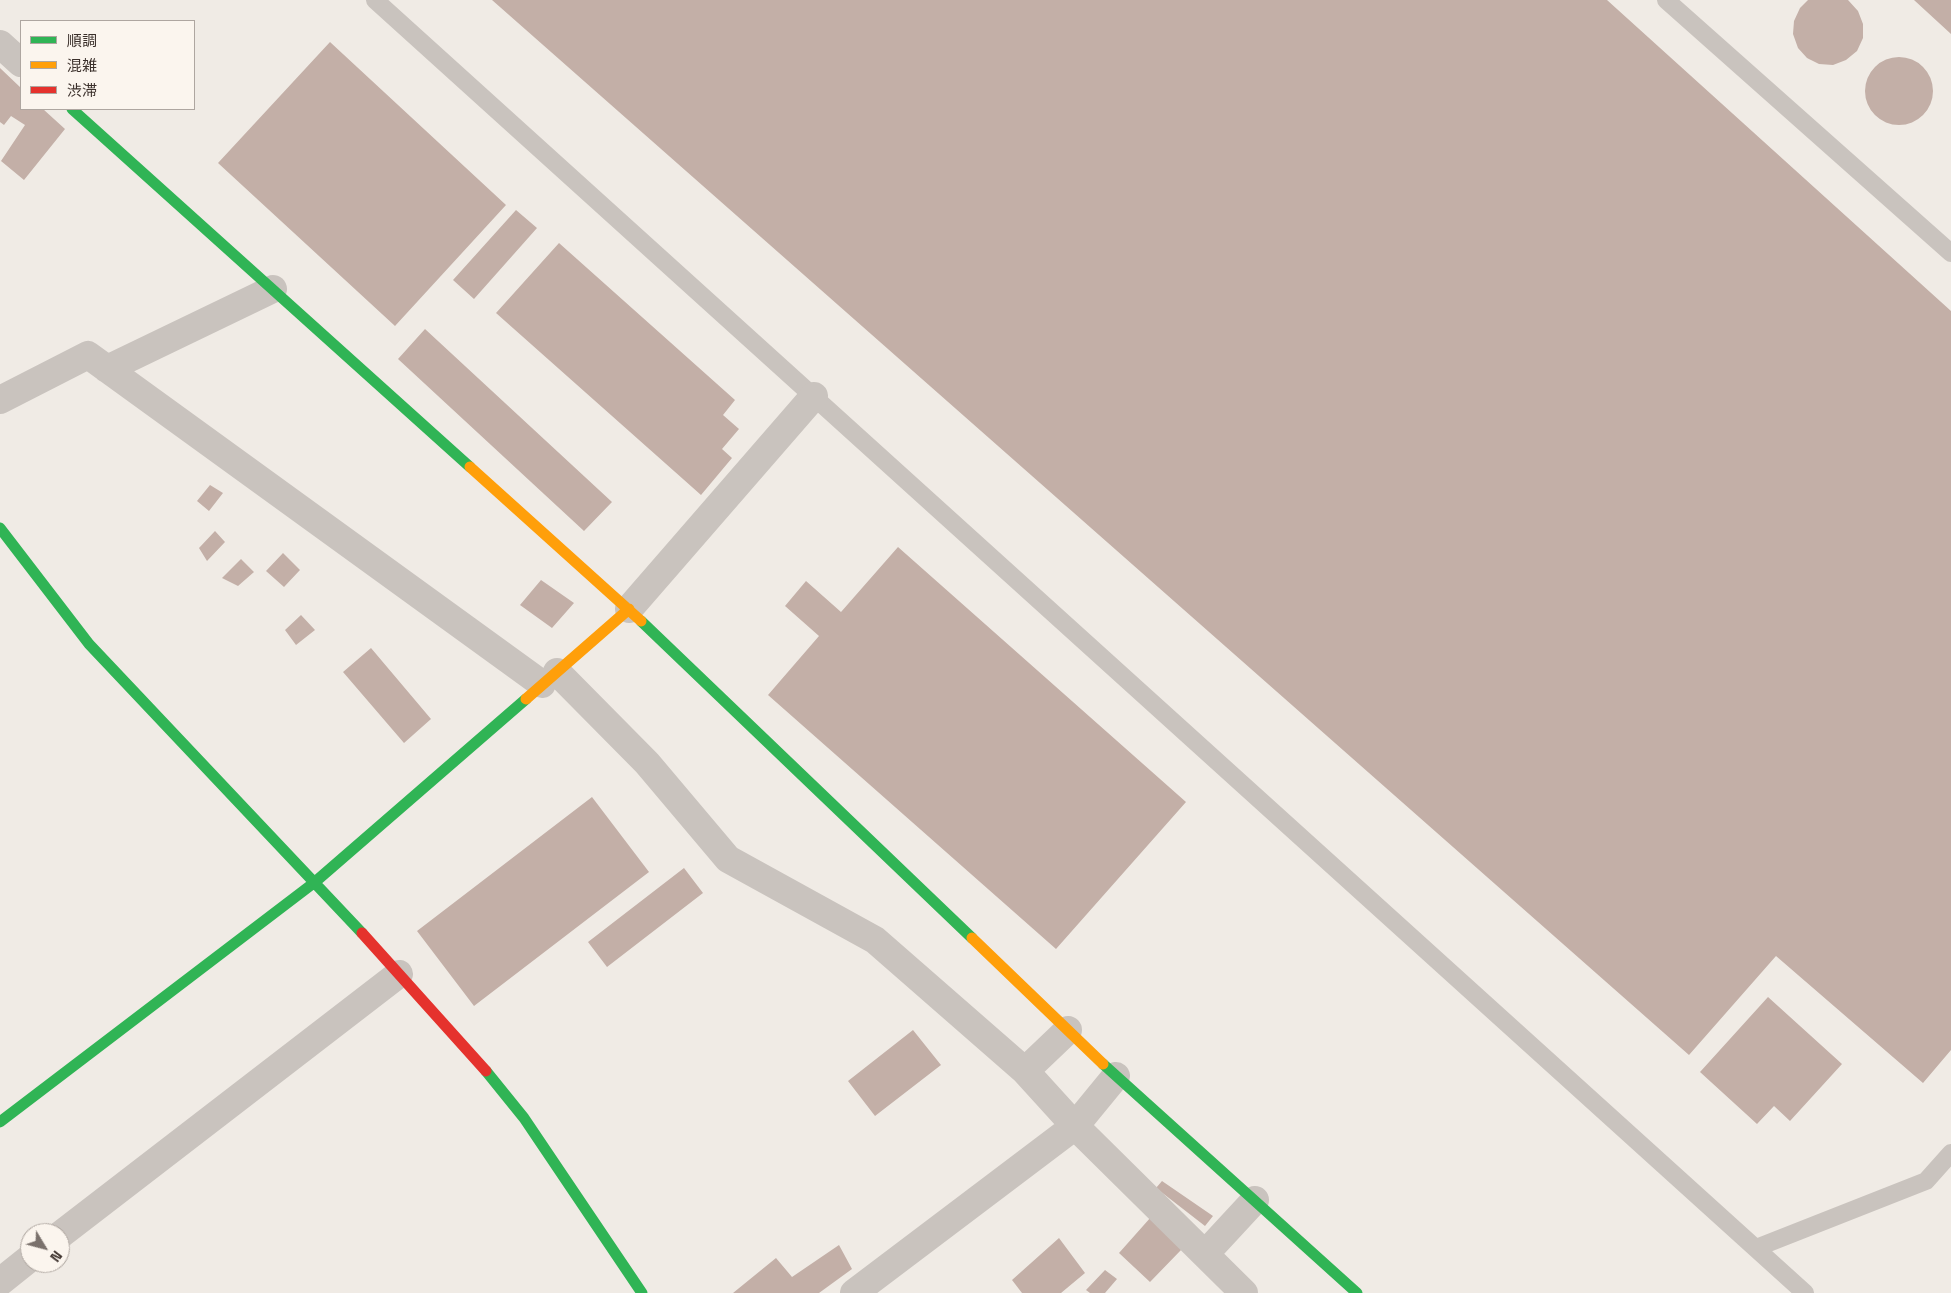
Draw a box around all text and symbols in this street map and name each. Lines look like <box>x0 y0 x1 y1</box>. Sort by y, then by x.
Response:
legend <box>20 20 195 110</box>
text: 順調 <box>67 31 97 50</box>
text: 混雑 <box>67 56 97 75</box>
text: 渋滞 <box>67 81 97 100</box>
north arrow <box>20 1223 70 1273</box>
text: N <box>46 1247 66 1266</box>

